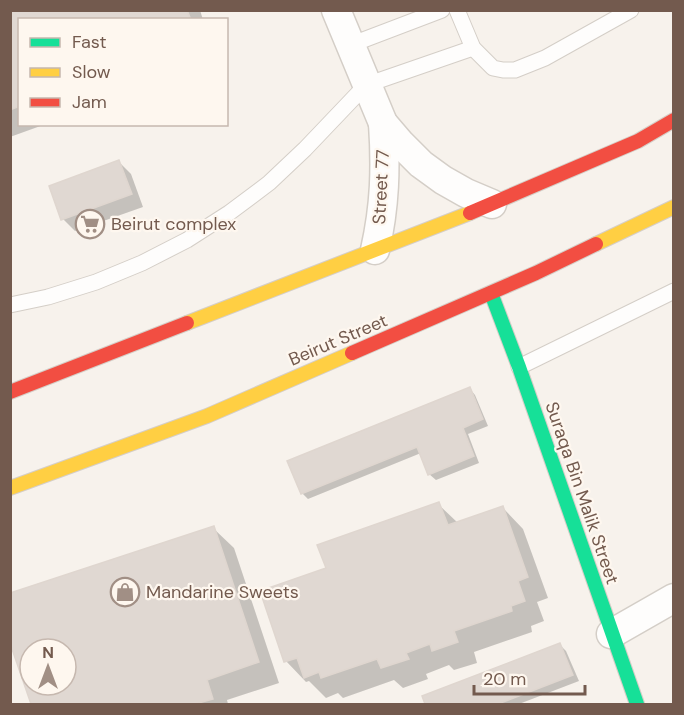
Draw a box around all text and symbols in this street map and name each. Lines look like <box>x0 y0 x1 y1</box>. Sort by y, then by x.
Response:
legend <box>18 18 228 126</box>
text: Fast <box>72 30 107 54</box>
text: Slow <box>72 60 111 84</box>
text: Jam <box>72 90 107 114</box>
street label: Street 77 <box>367 149 395 225</box>
supermarket icon: Beirut complex <box>74 208 106 240</box>
place label: Beirut complex <box>111 212 236 236</box>
street label: Beirut Street <box>285 308 391 372</box>
street label: Suraqa Bin Malik Street <box>539 399 625 587</box>
shop icon: Mandarine Sweets <box>109 576 141 608</box>
place label: Mandarine Sweets <box>146 580 299 604</box>
north arrow <box>18 637 78 697</box>
text: N <box>42 642 54 663</box>
scale bar <box>474 658 585 696</box>
text: 20 m <box>483 667 526 691</box>

